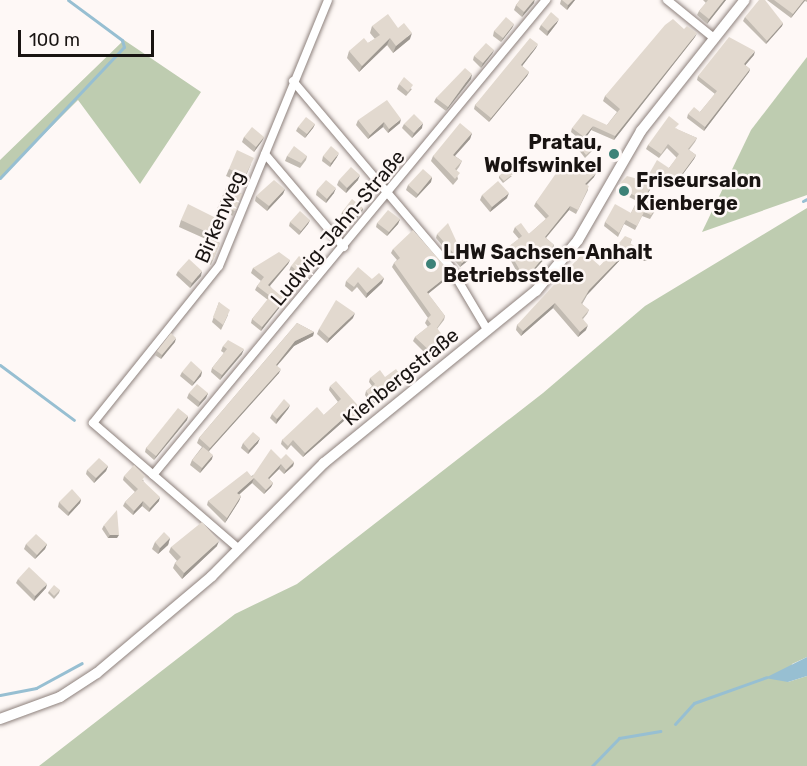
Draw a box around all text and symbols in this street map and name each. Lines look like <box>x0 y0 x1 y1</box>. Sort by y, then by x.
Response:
scale bar <box>21 18 158 56</box>
text: 100 m <box>29 29 80 51</box>
place label: Pratau, Wolfswinkel <box>484 130 602 177</box>
street label: Ludwig-Jahn-Straße <box>266 145 410 311</box>
marker: Pratau, Wolfswinkel <box>607 147 621 161</box>
street label: Birkenweg <box>190 167 250 267</box>
place label: Friseursalon Kienberge <box>636 168 761 215</box>
marker: Friseursalon Kienberge <box>617 184 631 198</box>
place label: LHW Sachsen-Anhalt Betriebsstelle <box>443 240 653 287</box>
marker: LHW Sachsen-Anhalt Betriebsstelle <box>424 257 438 271</box>
street label: Kienbergstraße <box>338 323 464 431</box>

